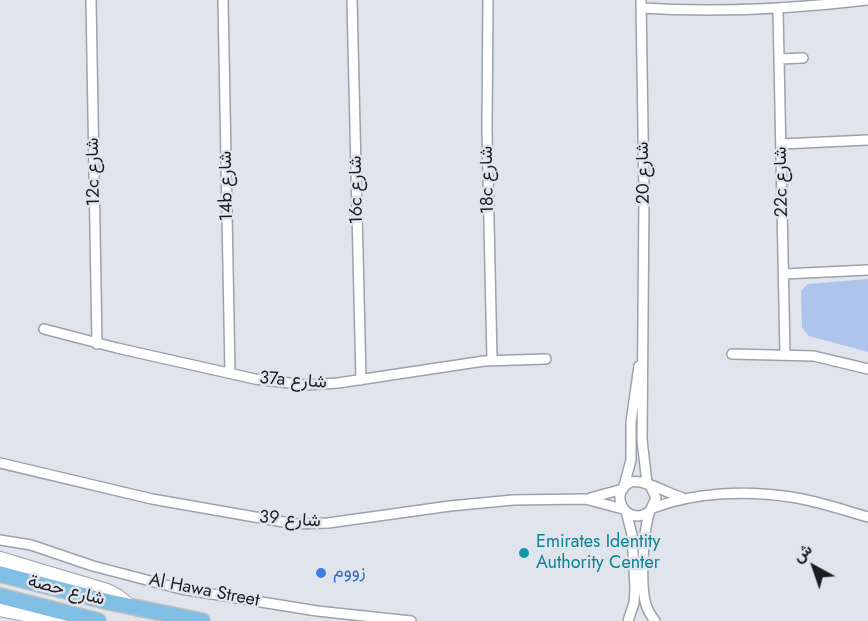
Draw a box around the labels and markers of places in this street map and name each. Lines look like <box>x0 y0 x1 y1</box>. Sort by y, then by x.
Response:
place label: Emirates Identity Authority Center <box>536 532 660 574</box>
marker: Emirates Identity Authority Center <box>517 546 531 560</box>
place label: زووم <box>333 562 366 584</box>
marker: زووم <box>314 566 328 580</box>

